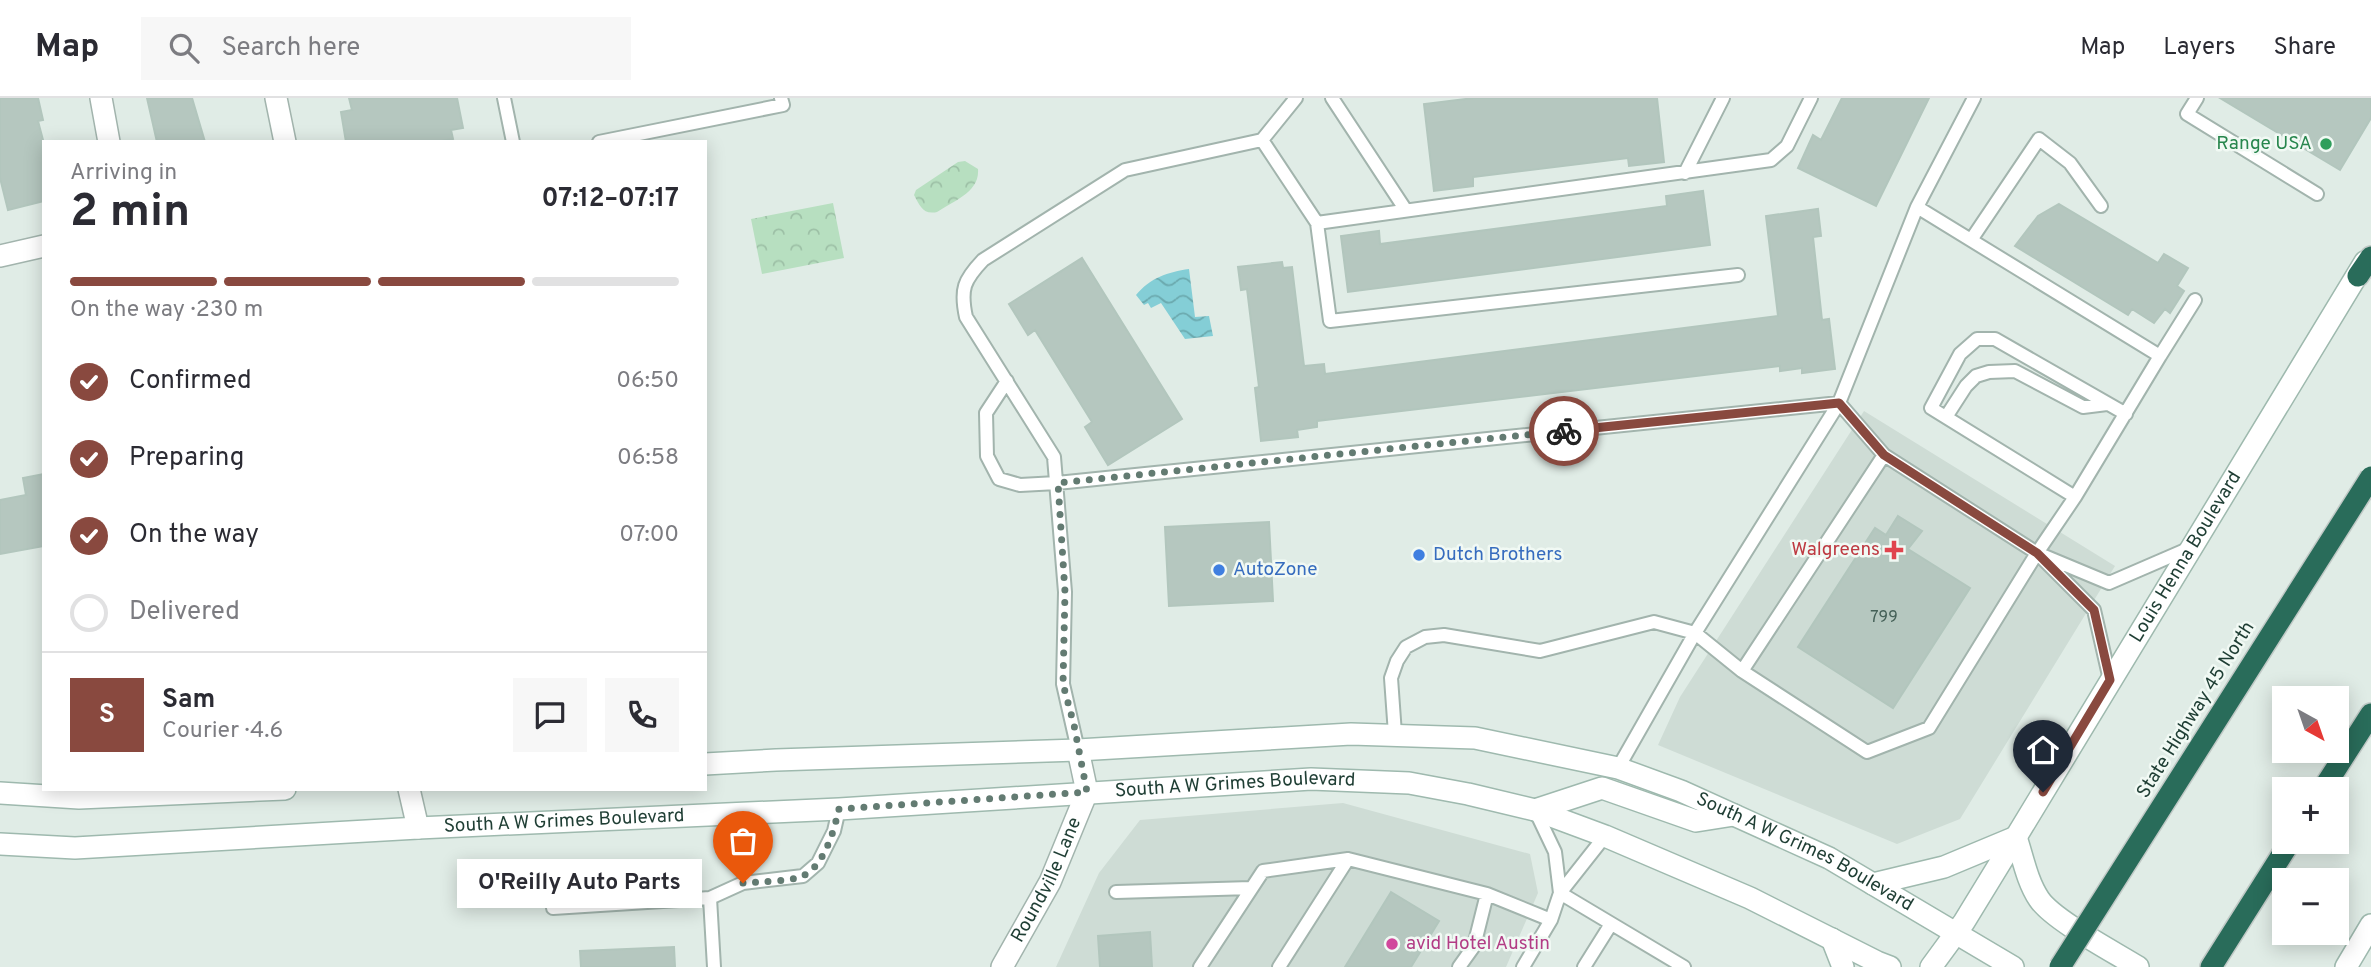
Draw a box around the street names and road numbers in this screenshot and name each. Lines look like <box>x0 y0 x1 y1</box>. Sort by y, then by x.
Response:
street label: Louis Henna Boulevard <box>2125 467 2247 647</box>
street label: State Highway 45 North <box>2132 617 2260 803</box>
street label: South A W Grimes Boulevard <box>1114 767 1356 803</box>
street label: South A W Grimes Boulevard <box>1692 787 1918 917</box>
street label: South A W Grimes Boulevard <box>443 804 685 839</box>
street label: Roundville Lane <box>1006 814 1087 947</box>

